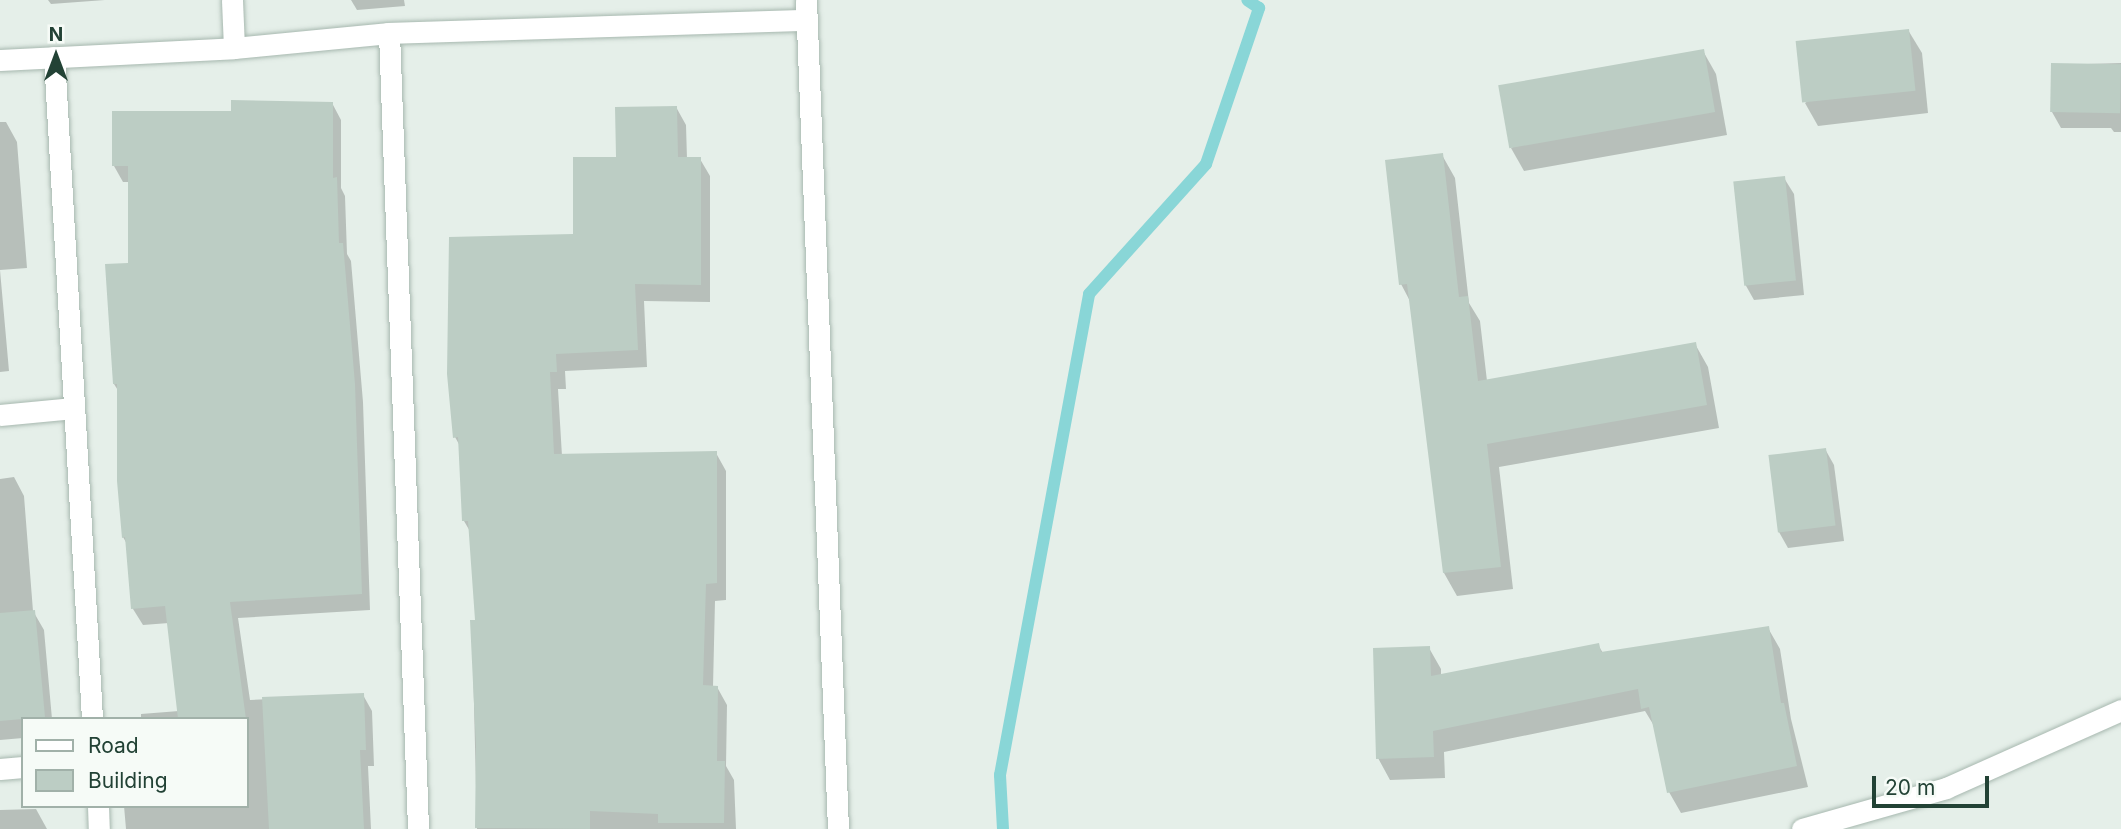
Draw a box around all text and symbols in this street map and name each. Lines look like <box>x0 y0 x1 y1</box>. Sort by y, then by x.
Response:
north arrow <box>21 21 91 91</box>
text: N <box>49 23 63 46</box>
legend <box>21 717 248 808</box>
text: Road <box>88 733 139 758</box>
scale bar <box>1876 762 1993 806</box>
text: Building <box>88 768 168 793</box>
text: 20 m <box>1885 775 1935 800</box>

